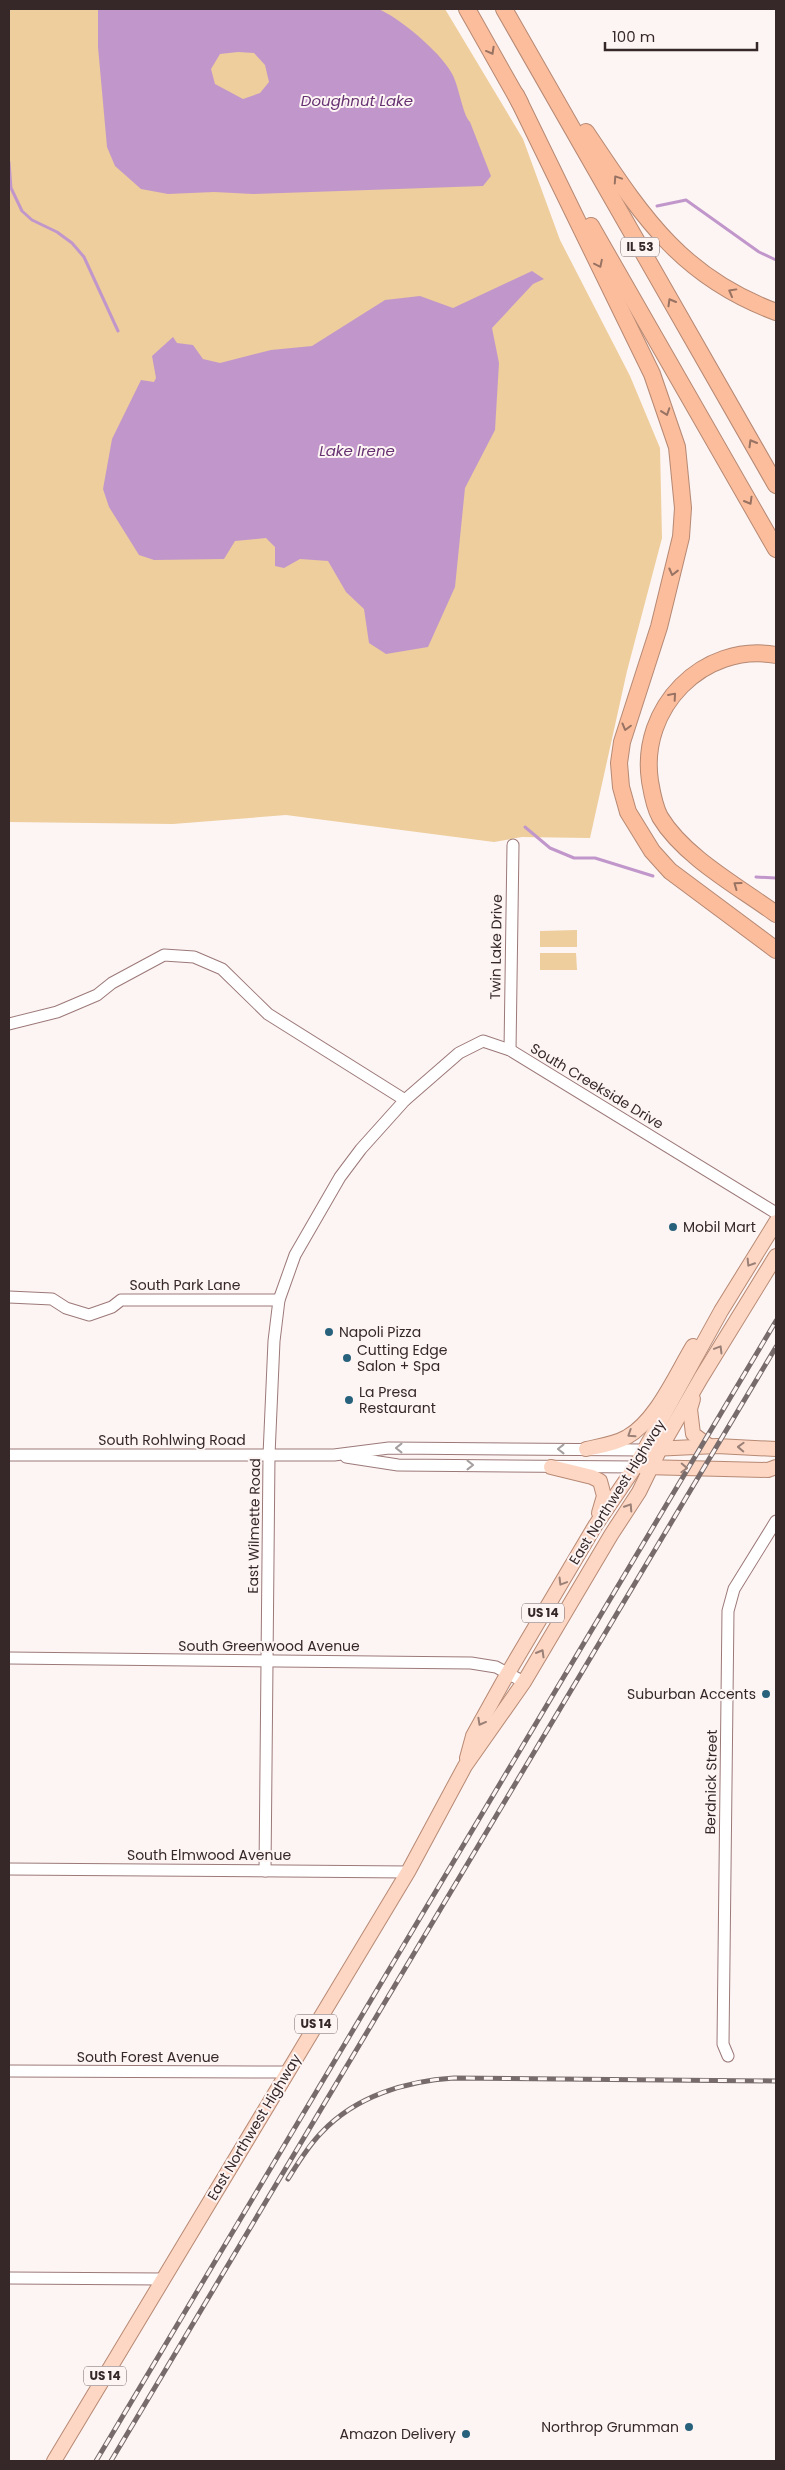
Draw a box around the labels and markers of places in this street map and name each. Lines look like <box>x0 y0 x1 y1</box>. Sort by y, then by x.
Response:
place label: Mobil Mart <box>683 1217 756 1237</box>
marker: Mobil Mart <box>667 1221 679 1233</box>
place label: Napoli Pizza <box>339 1322 421 1342</box>
marker: Napoli Pizza <box>323 1326 335 1338</box>
place label: Cutting Edge Salon + Spa <box>357 1340 448 1376</box>
marker: Cutting Edge Salon + Spa <box>341 1352 353 1364</box>
place label: La Presa Restaurant <box>359 1382 436 1418</box>
marker: La Presa Restaurant <box>343 1394 355 1406</box>
place label: Suburban Accents <box>627 1684 756 1704</box>
marker: Suburban Accents <box>760 1688 772 1700</box>
place label: Northrop Grumman <box>541 2417 679 2437</box>
marker: Northrop Grumman <box>683 2421 695 2433</box>
place label: Amazon Delivery <box>340 2424 456 2444</box>
marker: Amazon Delivery <box>460 2428 472 2440</box>

